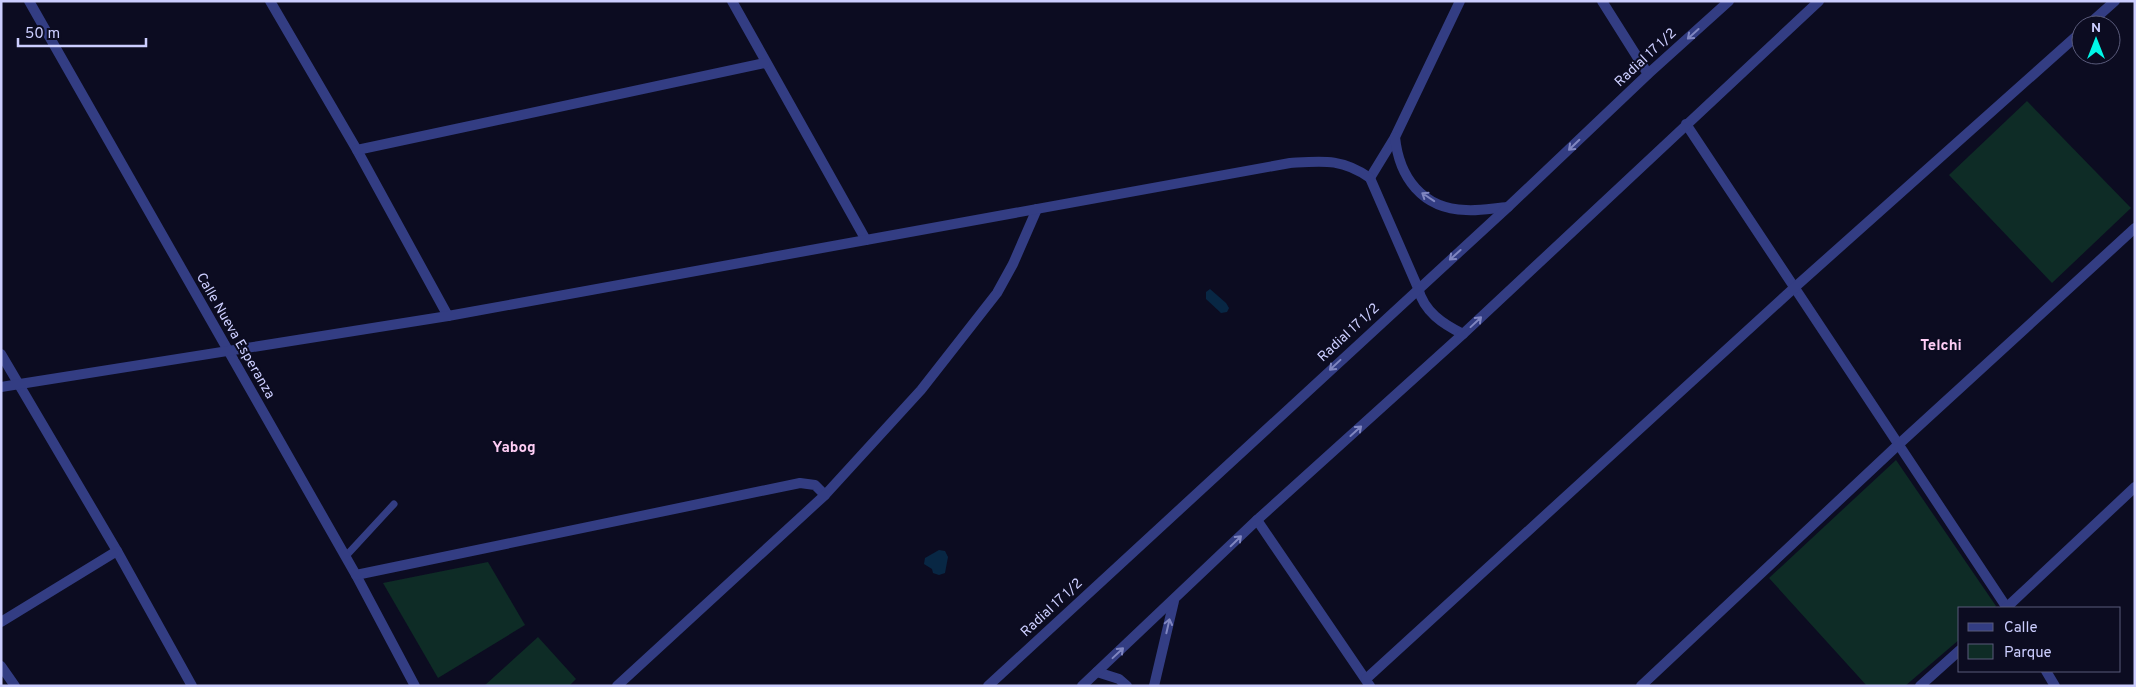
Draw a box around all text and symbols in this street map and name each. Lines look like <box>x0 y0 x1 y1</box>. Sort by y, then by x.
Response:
scale bar <box>18 15 145 47</box>
north arrow <box>2071 15 2121 65</box>
text: N <box>2091 20 2101 37</box>
text: 50 m <box>25 25 60 44</box>
street label: Radial 17 1/2 <box>1612 25 1680 91</box>
one-way arrow <box>1686 28 1699 40</box>
one-way arrow <box>1568 139 1580 151</box>
one-way arrow <box>1421 192 1435 202</box>
one-way arrow <box>1449 249 1462 261</box>
street label: Calle Nueva Esperanza <box>192 270 278 402</box>
street label: Radial 17 1/2 <box>1315 300 1383 366</box>
one-way arrow <box>1470 316 1483 328</box>
district label: Telchi <box>1920 337 1962 356</box>
one-way arrow <box>1329 359 1342 371</box>
one-way arrow <box>1349 425 1362 437</box>
district label: Yabog <box>492 439 536 458</box>
one-way arrow <box>1229 535 1242 547</box>
street label: Radial 17 1/2 <box>1018 575 1086 641</box>
legend <box>1958 607 2121 672</box>
one-way arrow <box>1164 619 1173 635</box>
text: Calle <box>2004 619 2038 638</box>
text: Parque <box>2004 644 2052 663</box>
one-way arrow <box>1111 647 1124 659</box>

